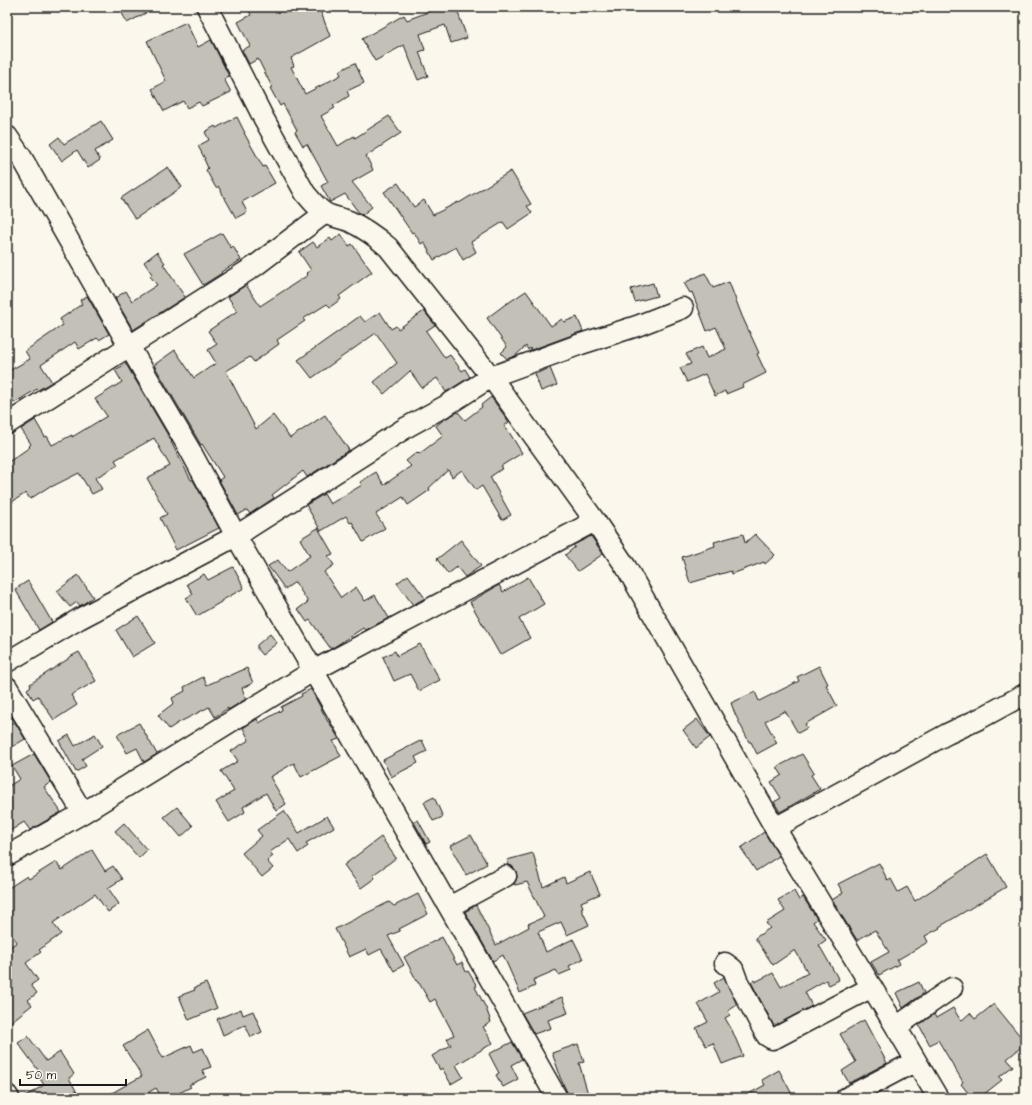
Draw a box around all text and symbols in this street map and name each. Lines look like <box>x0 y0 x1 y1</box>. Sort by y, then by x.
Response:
scale bar <box>20 1061 126 1087</box>
text: 50 m <box>26 1067 57 1084</box>

